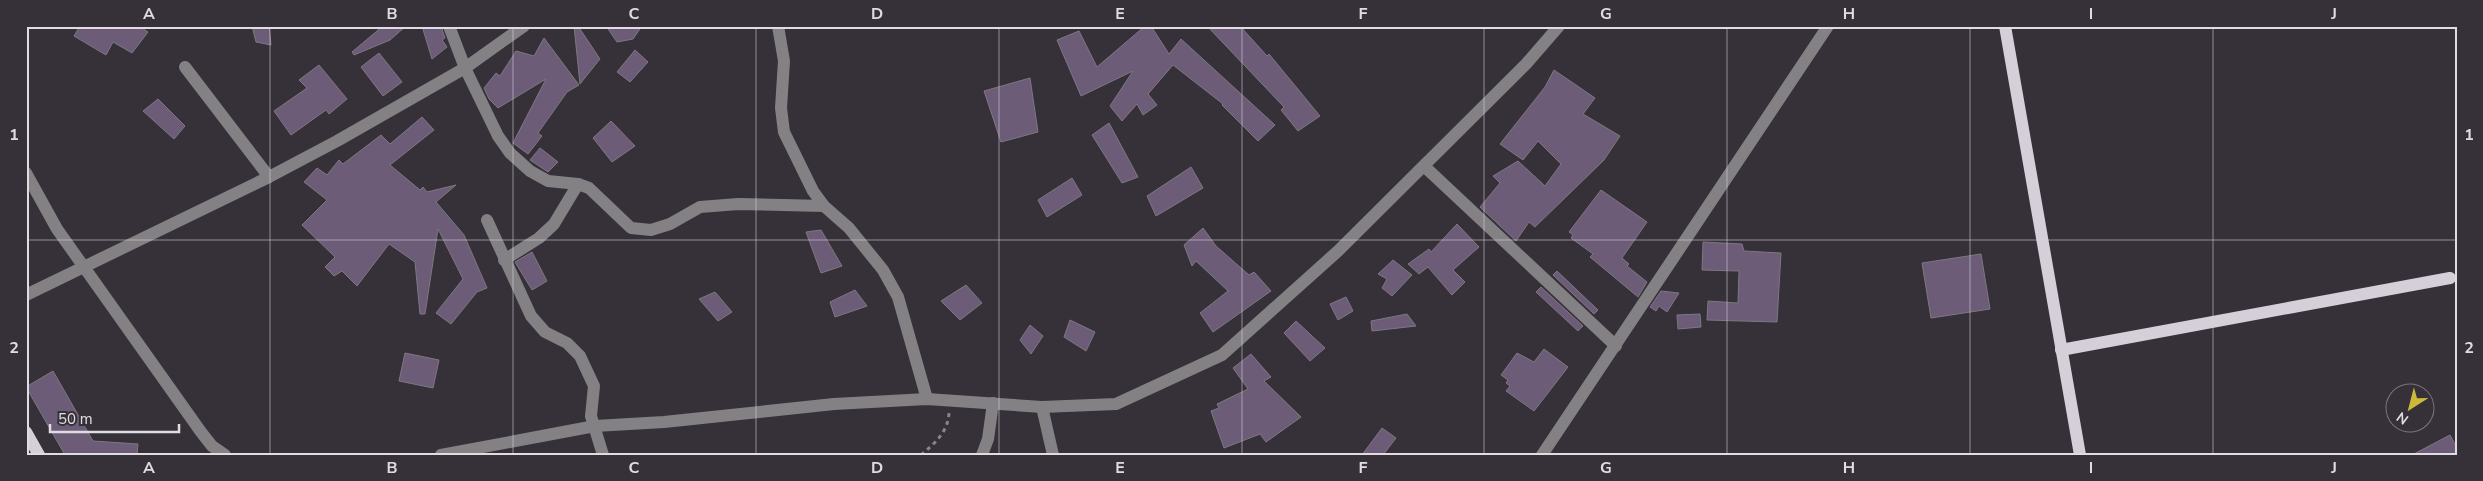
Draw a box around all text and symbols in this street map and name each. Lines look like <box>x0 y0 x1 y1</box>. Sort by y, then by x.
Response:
text: A <box>143 3 155 25</box>
text: B <box>386 3 398 25</box>
text: C <box>629 3 640 25</box>
text: D <box>871 3 883 25</box>
text: E <box>1115 3 1125 25</box>
text: F <box>1359 3 1368 25</box>
text: G <box>1600 3 1612 25</box>
text: H <box>1843 3 1855 25</box>
text: I <box>2089 3 2093 25</box>
text: J <box>2330 3 2337 25</box>
text: 1 <box>9 124 19 146</box>
text: 1 <box>2464 124 2474 146</box>
text: 2 <box>9 337 19 359</box>
text: 2 <box>2464 337 2474 359</box>
north arrow <box>2386 384 2436 434</box>
scale bar <box>50 401 179 433</box>
text: N <box>2393 407 2412 429</box>
text: 50 m <box>58 409 93 429</box>
text: A <box>143 457 155 479</box>
text: B <box>386 457 398 479</box>
text: C <box>629 457 640 479</box>
text: D <box>871 457 883 479</box>
text: E <box>1115 457 1125 479</box>
text: F <box>1359 457 1368 479</box>
text: G <box>1600 457 1612 479</box>
text: H <box>1843 457 1855 479</box>
text: I <box>2089 457 2093 479</box>
text: J <box>2330 457 2337 479</box>

